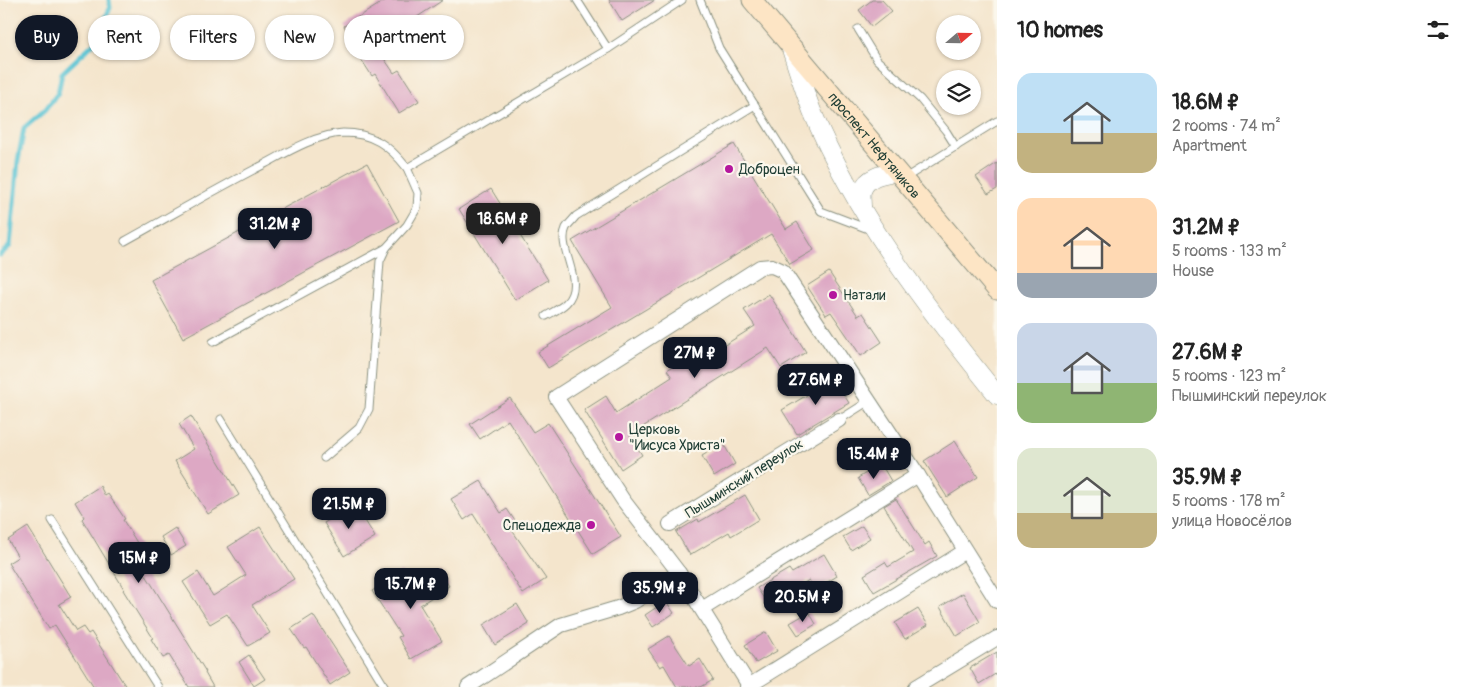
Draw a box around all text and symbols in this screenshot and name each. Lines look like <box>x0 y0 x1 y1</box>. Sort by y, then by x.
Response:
chip: Buy <box>15 15 78 60</box>
chip: Rent <box>88 15 160 60</box>
chip: Filters <box>170 15 255 60</box>
chip: New <box>265 15 334 60</box>
chip: Apartment <box>344 15 464 60</box>
north arrow <box>936 15 981 60</box>
map controls <box>936 15 981 115</box>
icon: filters <box>1424 16 1452 44</box>
text: 10 homes <box>1017 17 1103 44</box>
button: layers <box>936 70 981 115</box>
street label: проспект Нефтяников <box>825 89 924 202</box>
text: 18.6M ₽ <box>1172 89 1240 116</box>
icon: home <box>1057 93 1117 153</box>
text: 2 rooms · 74 m² <box>1172 116 1281 136</box>
text: Apartment <box>1172 136 1247 156</box>
place label: Доброцен <box>738 161 800 178</box>
marker: Доброцен <box>723 163 735 175</box>
pin: 18.6M ₽ <box>457 202 549 245</box>
pin: 31.2M ₽ <box>229 208 321 250</box>
text: 18.6M ₽ <box>477 209 529 229</box>
text: 31.2M ₽ <box>249 214 301 234</box>
text: 31.2M ₽ <box>1172 214 1241 241</box>
icon: home <box>1057 218 1117 278</box>
text: 5 rooms · 133 m² <box>1172 241 1287 261</box>
text: House <box>1172 261 1214 281</box>
place label: Натали <box>843 287 886 304</box>
marker: Натали <box>827 289 839 301</box>
pin: 27M ₽ <box>660 336 730 379</box>
text: 27.6M ₽ <box>1172 339 1244 366</box>
text: 27M ₽ <box>674 343 716 363</box>
icon: home <box>1057 343 1117 403</box>
pin: 27.6M ₽ <box>770 364 862 406</box>
text: 5 rooms · 123 m² <box>1172 366 1286 386</box>
text: 27.6M ₽ <box>789 370 843 390</box>
text: Пышминский переулок <box>1172 386 1327 406</box>
place label: Церковь "Иисуса Христа" <box>629 421 725 454</box>
marker: Церковь "Иисуса Христа" <box>613 431 625 443</box>
street label: Пышминский переулок <box>682 435 806 522</box>
pin: 15.4M ₽ <box>828 438 920 480</box>
text: 15.4M ₽ <box>848 444 900 464</box>
text: 35.9M ₽ <box>1172 464 1243 491</box>
icon: home <box>1057 468 1117 528</box>
pin: 21.5M ₽ <box>303 488 395 530</box>
text: 5 rooms · 178 m² <box>1172 491 1285 511</box>
text: 21.5M ₽ <box>323 494 375 514</box>
text: улица Новосёлов <box>1172 511 1292 531</box>
place label: Спецодежда <box>503 517 581 534</box>
marker: Спецодежда <box>585 519 597 531</box>
pin: 15M ₽ <box>104 542 174 584</box>
text: 15M ₽ <box>119 548 159 568</box>
pin: 15.7M ₽ <box>365 568 457 610</box>
pin: 35.9M ₽ <box>614 572 706 614</box>
text: 15.7M ₽ <box>385 574 437 594</box>
text: 35.9M ₽ <box>633 578 687 598</box>
pin: 20.5M ₽ <box>757 580 849 623</box>
text: 20.5M ₽ <box>775 587 831 607</box>

